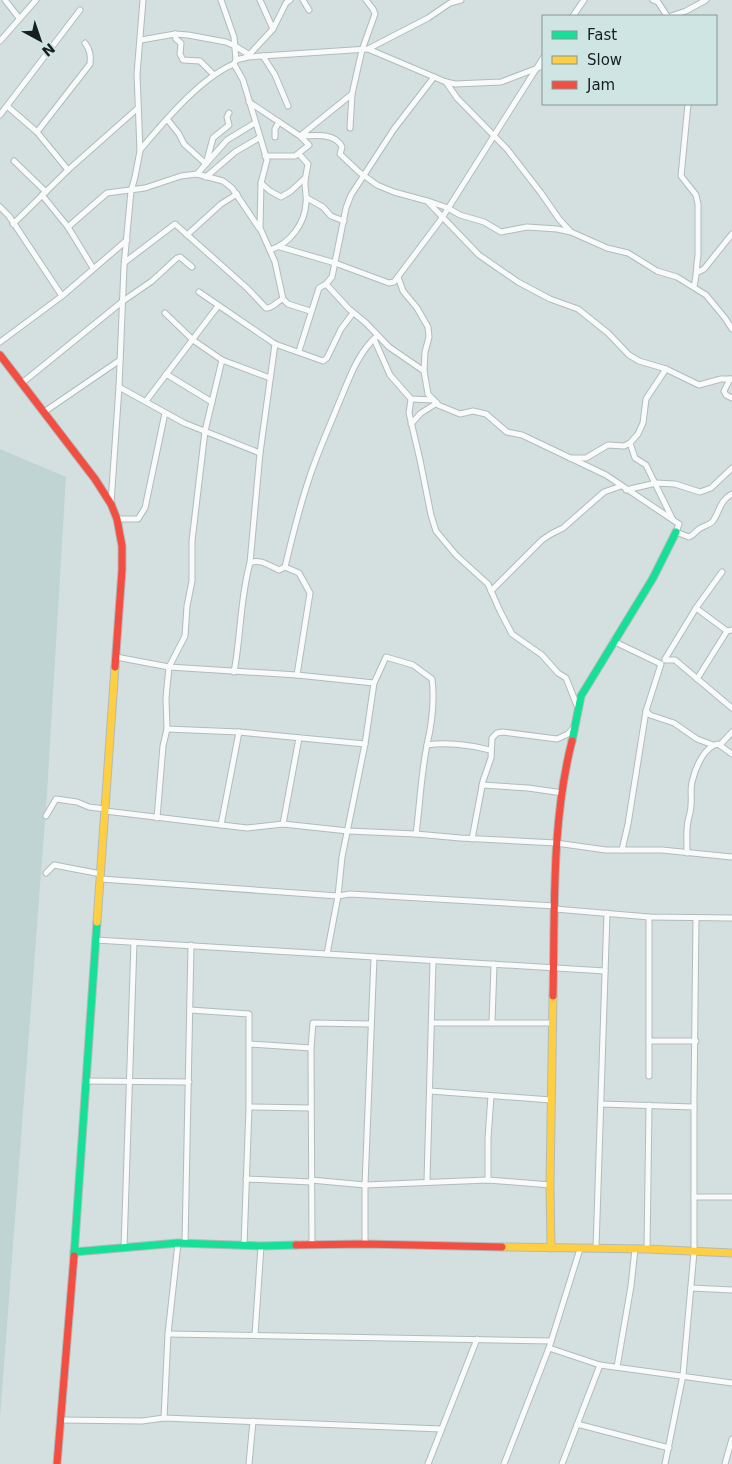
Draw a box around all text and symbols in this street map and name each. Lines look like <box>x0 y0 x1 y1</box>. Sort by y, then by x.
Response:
north arrow <box>15 15 65 65</box>
legend <box>542 15 717 105</box>
text: Fast <box>587 26 617 44</box>
text: N <box>39 40 58 60</box>
text: Slow <box>587 51 622 69</box>
text: Jam <box>586 76 615 94</box>

